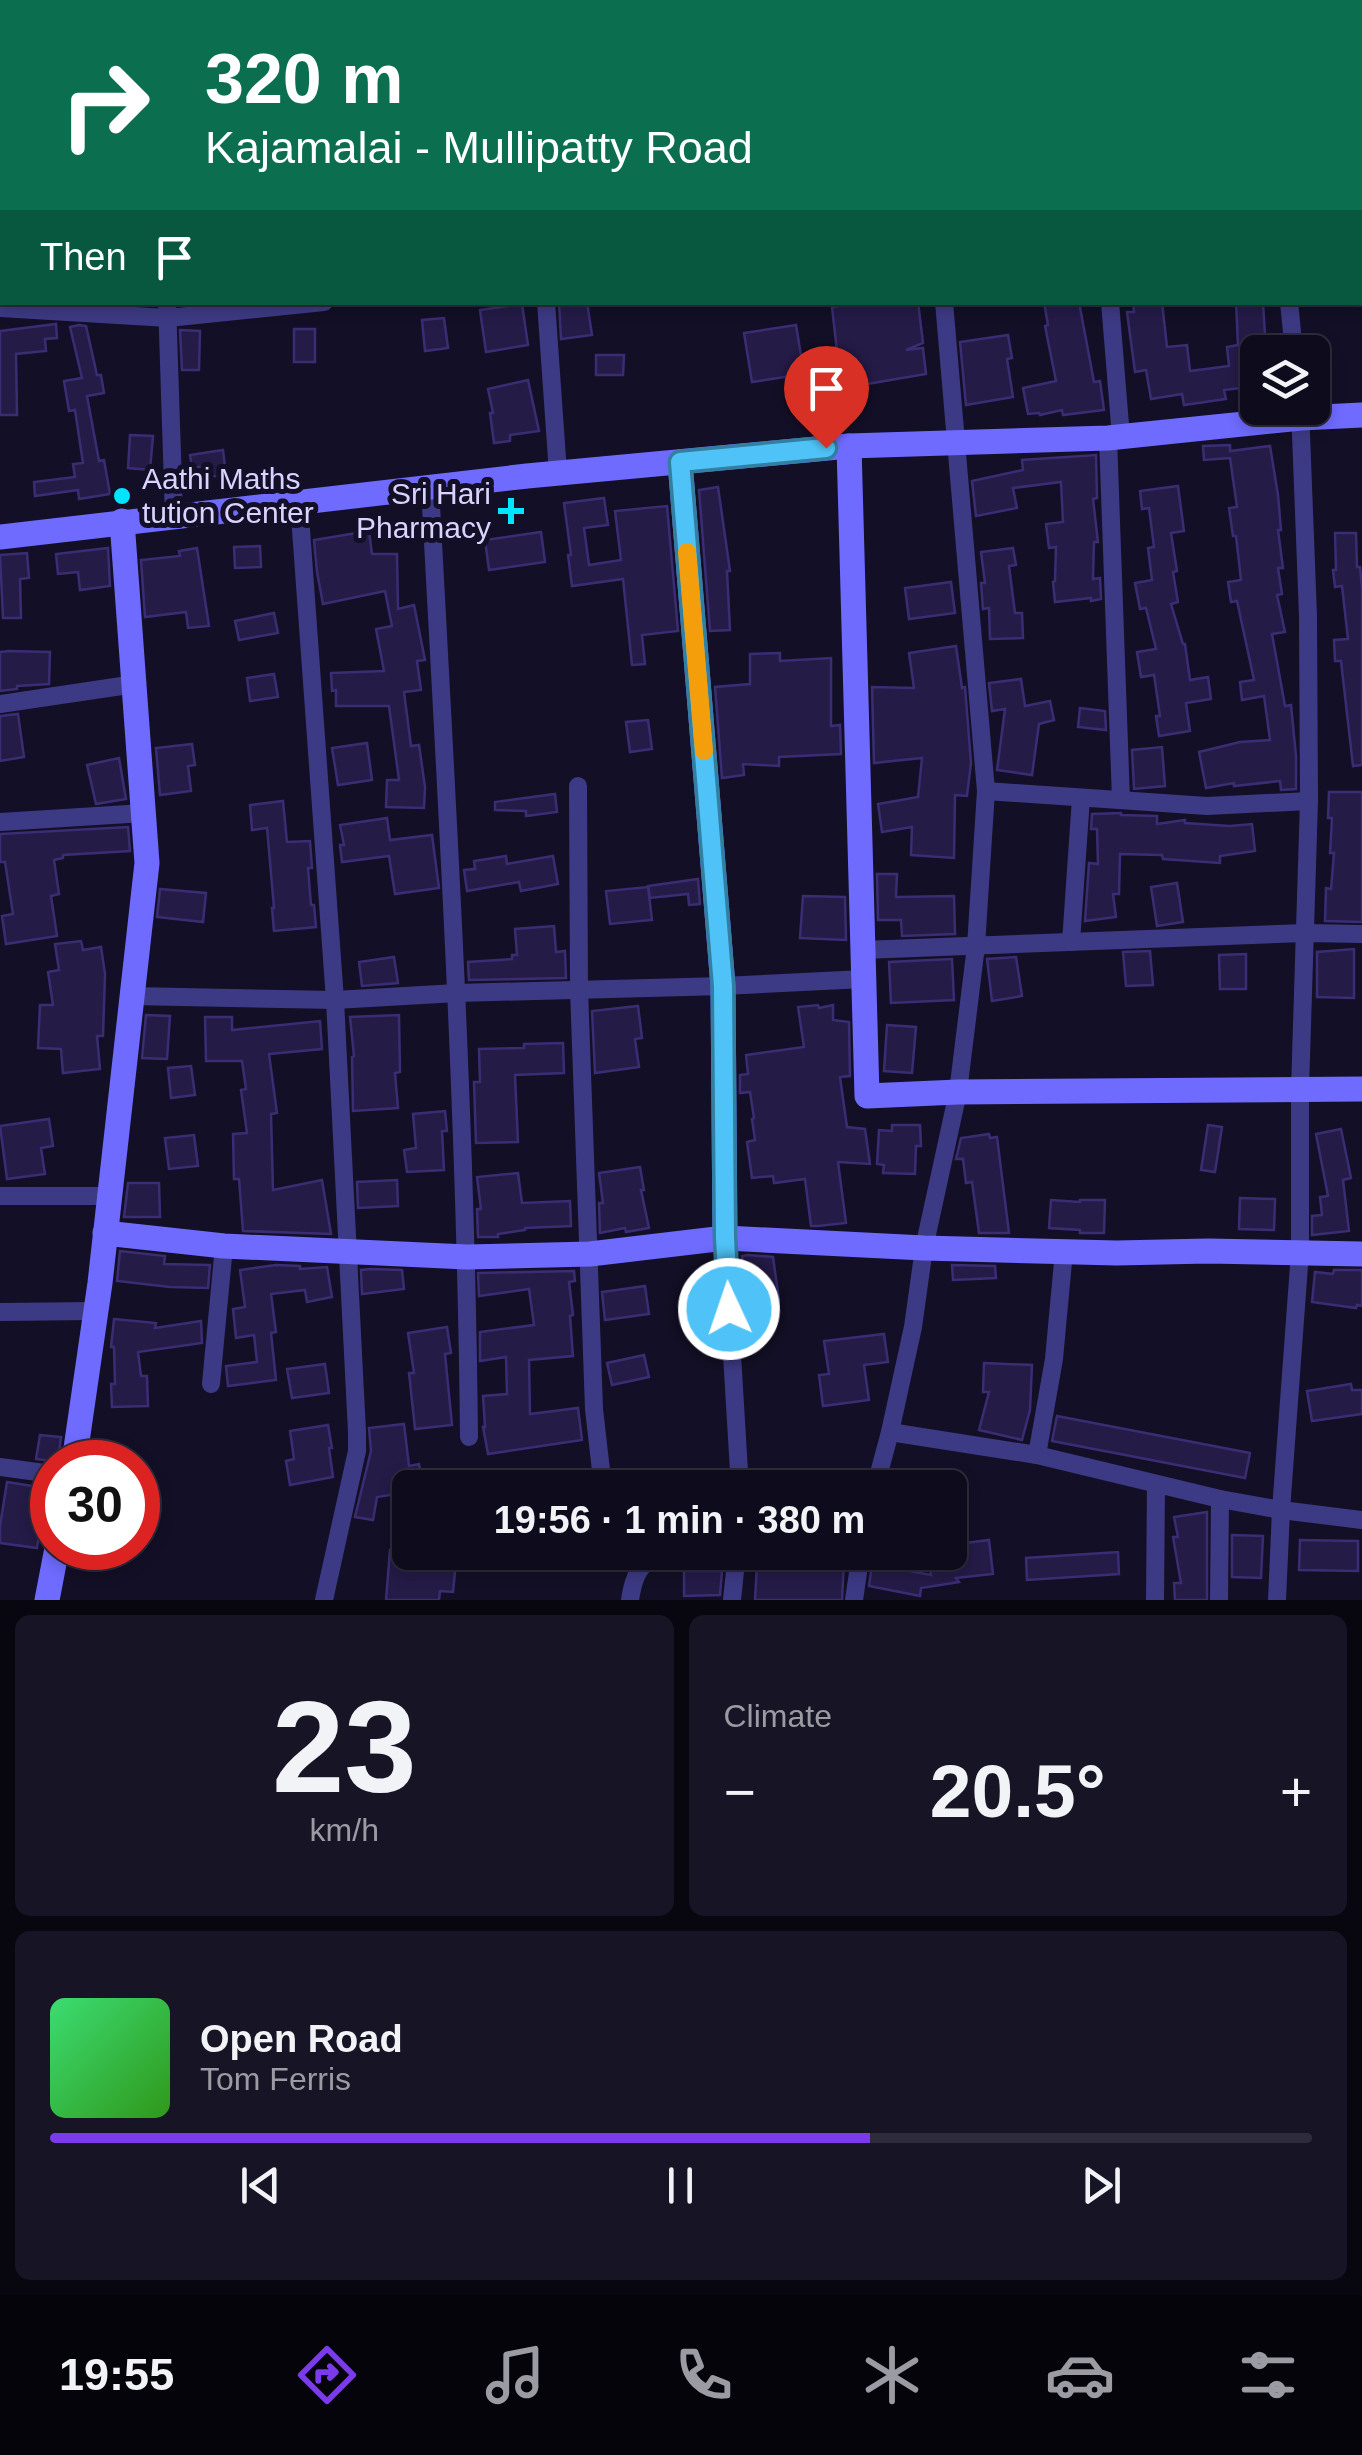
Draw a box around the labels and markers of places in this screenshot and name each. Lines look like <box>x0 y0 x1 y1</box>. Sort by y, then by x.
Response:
pin <box>784 346 869 449</box>
place label: Aathi Maths tution Center <box>142 462 314 529</box>
place label: Sri Hari Pharmacy <box>356 477 491 544</box>
marker: Aathi Maths tution Center <box>111 485 133 507</box>
marker: Sri Hari Pharmacy <box>500 500 522 522</box>

